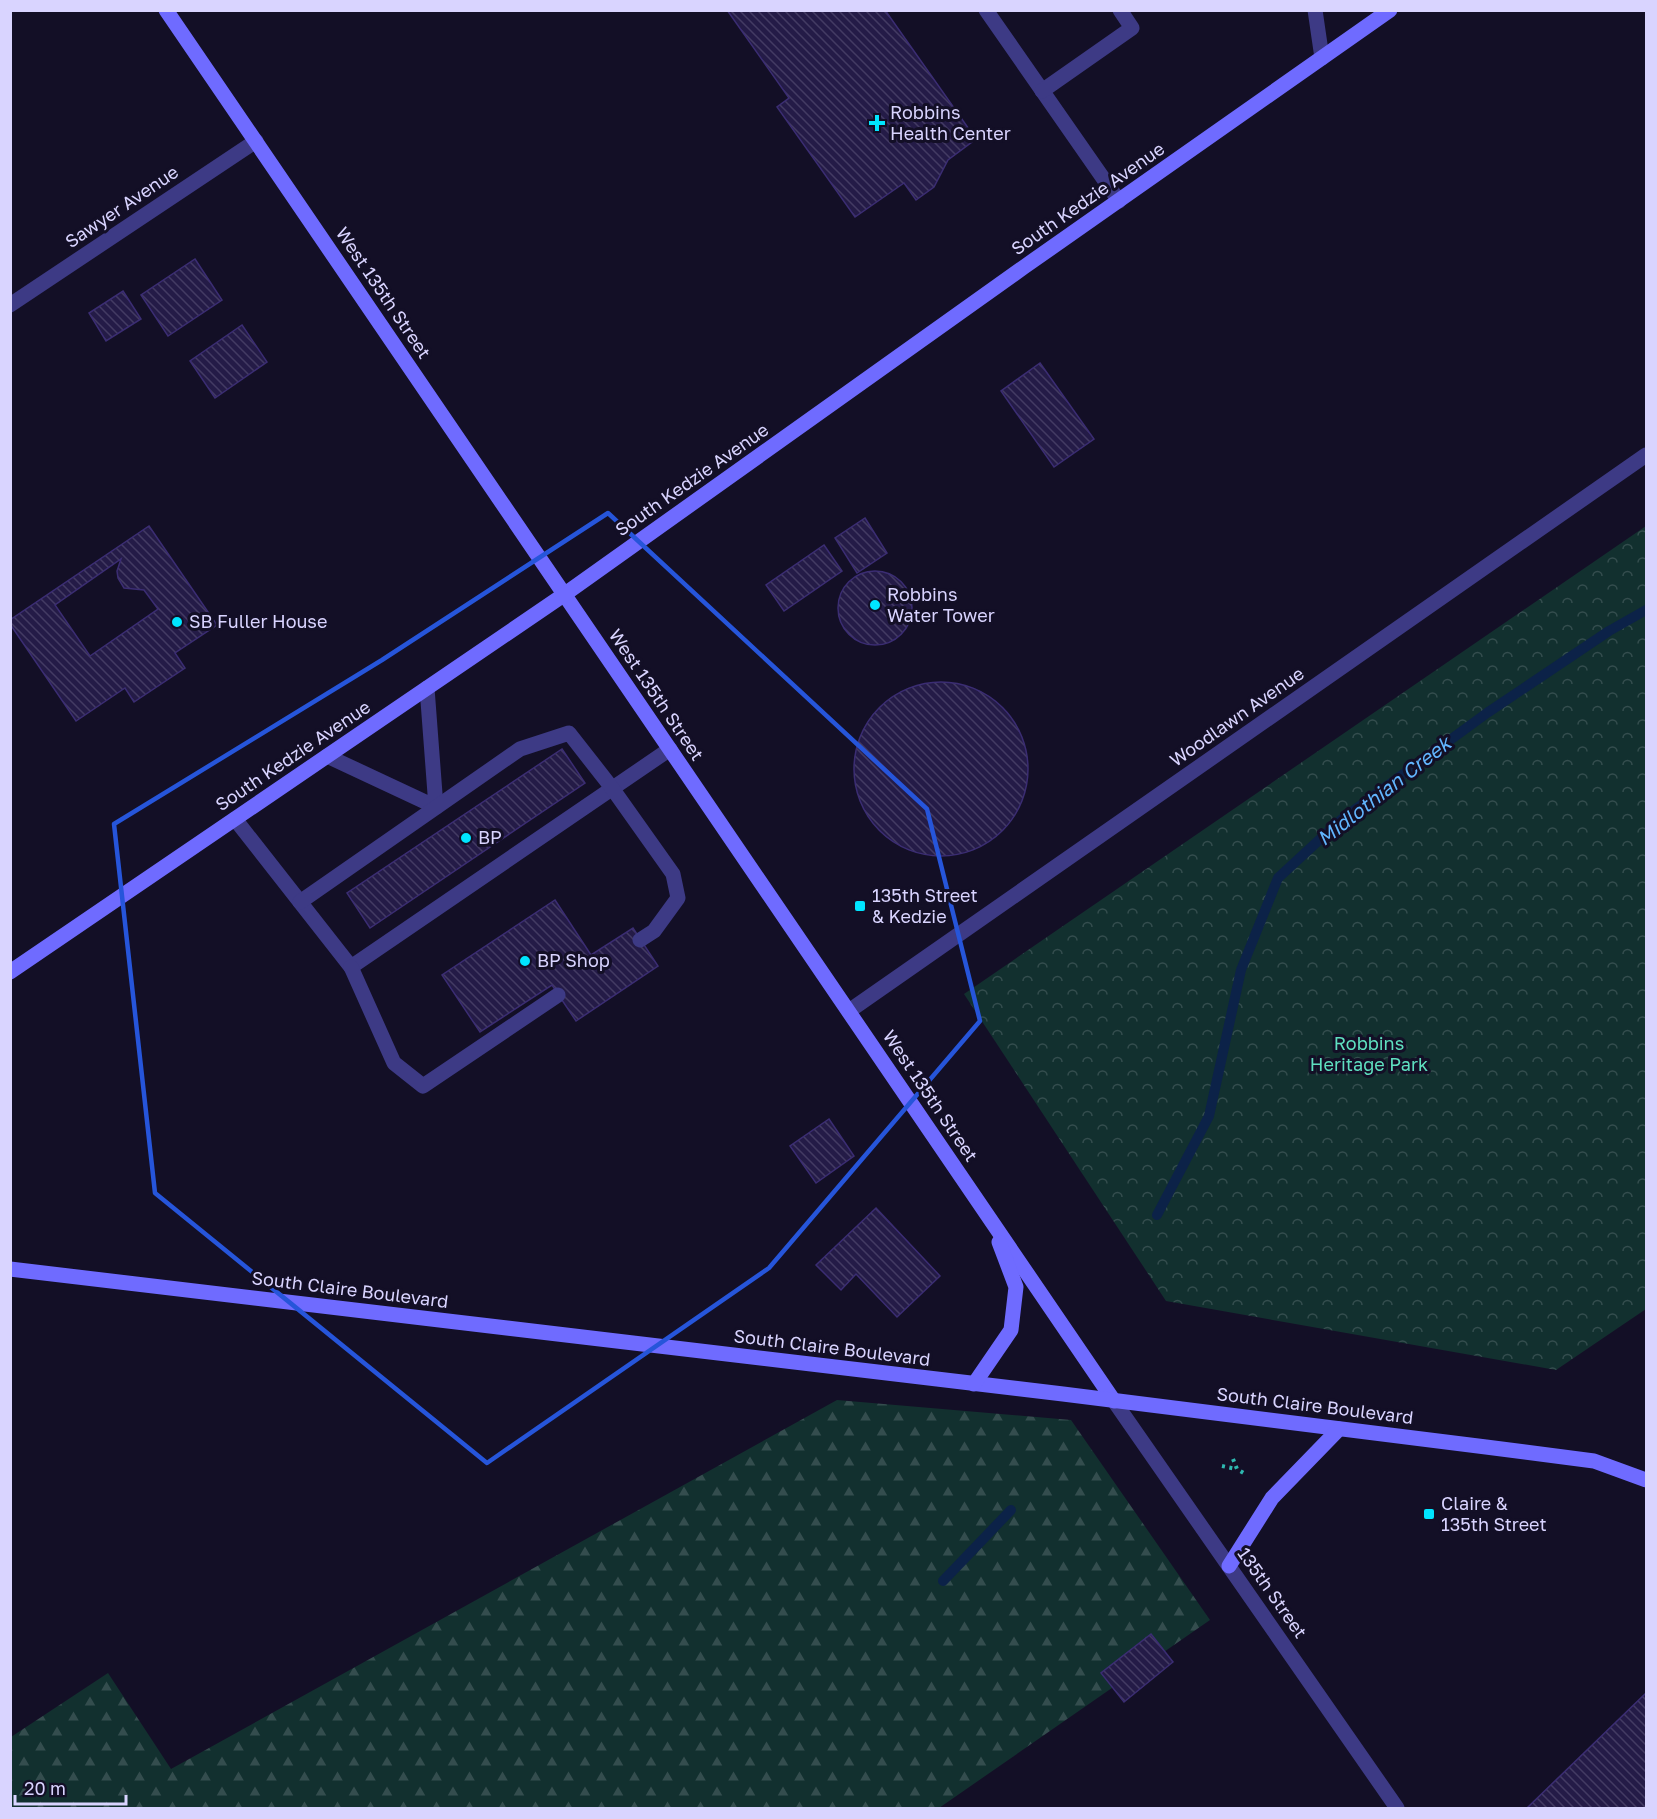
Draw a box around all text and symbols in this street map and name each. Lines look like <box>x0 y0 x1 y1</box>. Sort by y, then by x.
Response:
place label: Robbins Health Center <box>890 101 1011 144</box>
marker: Robbins Health Center <box>868 114 886 132</box>
street label: South Kedzie Avenue <box>1007 137 1168 259</box>
street label: Sawyer Avenue <box>61 160 182 252</box>
street label: West 135th Street <box>332 222 436 362</box>
street label: South Kedzie Avenue <box>611 418 772 540</box>
place label: Robbins Water Tower <box>887 583 995 626</box>
marker: Robbins Water Tower <box>868 598 882 612</box>
place label: SB Fuller House <box>189 610 327 632</box>
marker: SB Fuller House <box>170 615 184 629</box>
street label: West 135th Street <box>605 624 709 764</box>
street label: Woodlawn Avenue <box>1165 662 1308 771</box>
street label: South Kedzie Avenue <box>211 695 374 815</box>
water label: Midlothian Creek <box>1312 729 1457 850</box>
place label: BP <box>478 826 502 848</box>
marker: BP <box>459 831 473 845</box>
place label: 135th Street & Kedzie <box>872 884 978 927</box>
marker: 135th Street & Kedzie <box>853 899 867 913</box>
place label: BP Shop <box>537 949 610 971</box>
marker: BP Shop <box>518 954 532 968</box>
street label: West 135th Street <box>879 1025 983 1165</box>
park label: Robbins Heritage Park <box>1310 1032 1428 1075</box>
street label: South Claire Boulevard <box>251 1266 450 1312</box>
street label: South Claire Boulevard <box>733 1324 932 1370</box>
street label: South Claire Boulevard <box>1216 1382 1415 1428</box>
place label: Claire & 135th Street <box>1441 1492 1547 1535</box>
marker: Claire & 135th Street <box>1422 1507 1436 1521</box>
street label: 135th Street <box>1233 1543 1312 1642</box>
scale bar <box>15 1768 126 1806</box>
text: 20 m <box>24 1777 66 1799</box>

